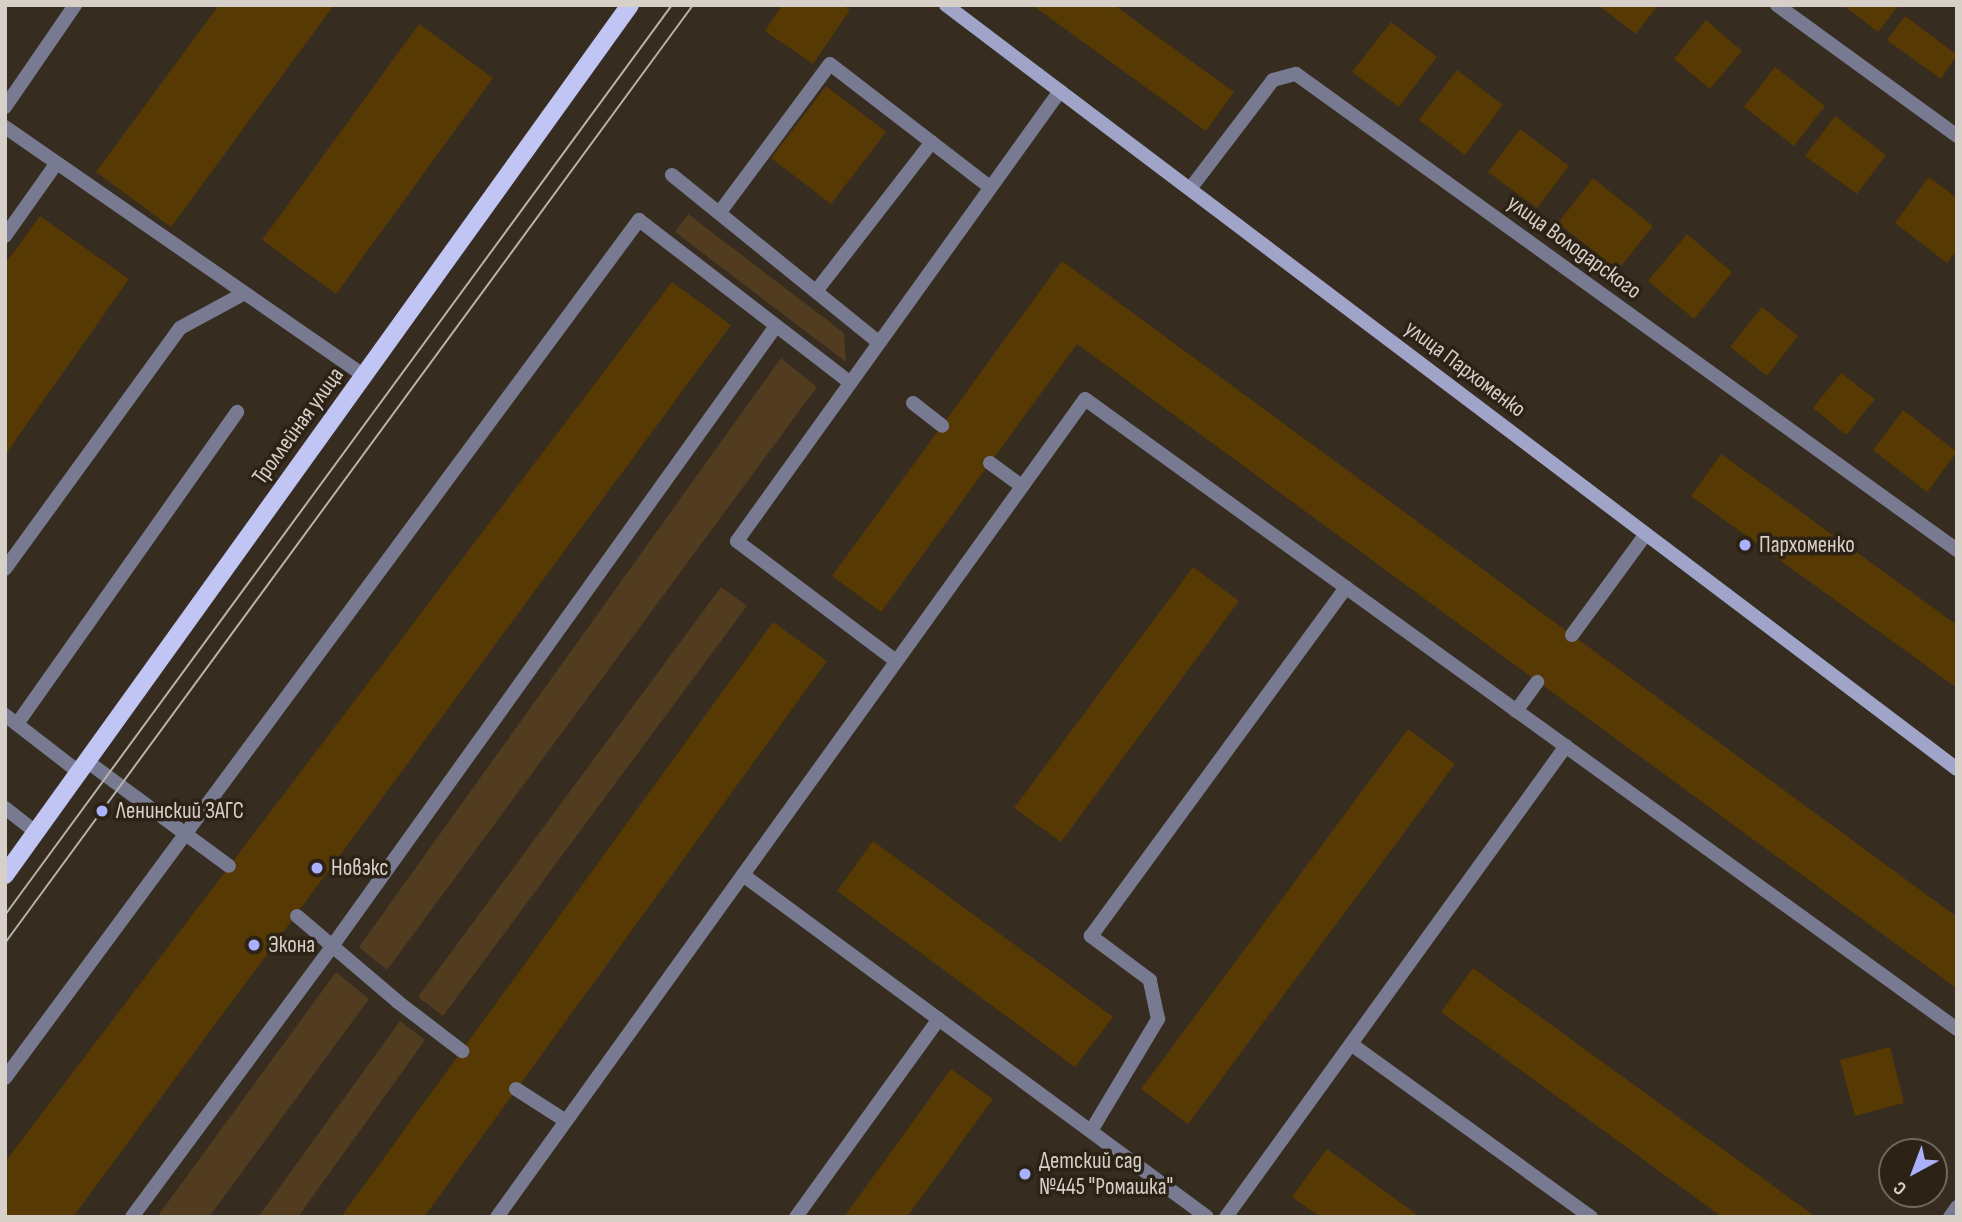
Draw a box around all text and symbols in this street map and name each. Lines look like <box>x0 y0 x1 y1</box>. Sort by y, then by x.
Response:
street label: улица Володарского <box>1502 189 1646 305</box>
street label: улица Пархоменко <box>1399 315 1531 423</box>
street label: Троллейная улица <box>246 362 350 490</box>
place label: Пархоменко <box>1759 531 1855 559</box>
marker: Пархоменко <box>1737 537 1753 553</box>
place label: Ленинский ЗАГС <box>116 797 244 825</box>
marker: Ленинский ЗАГС <box>94 803 110 819</box>
place label: Новэкс <box>331 854 388 882</box>
marker: Новэкс <box>309 860 325 876</box>
place label: Экона <box>268 931 315 959</box>
marker: Экона <box>246 937 262 953</box>
north arrow <box>1878 1138 1948 1208</box>
place label: Детский сад №445 "Ромашка" <box>1039 1147 1173 1201</box>
marker: Детский сад №445 "Ромашка" <box>1017 1166 1033 1182</box>
text: С <box>1889 1176 1911 1200</box>

